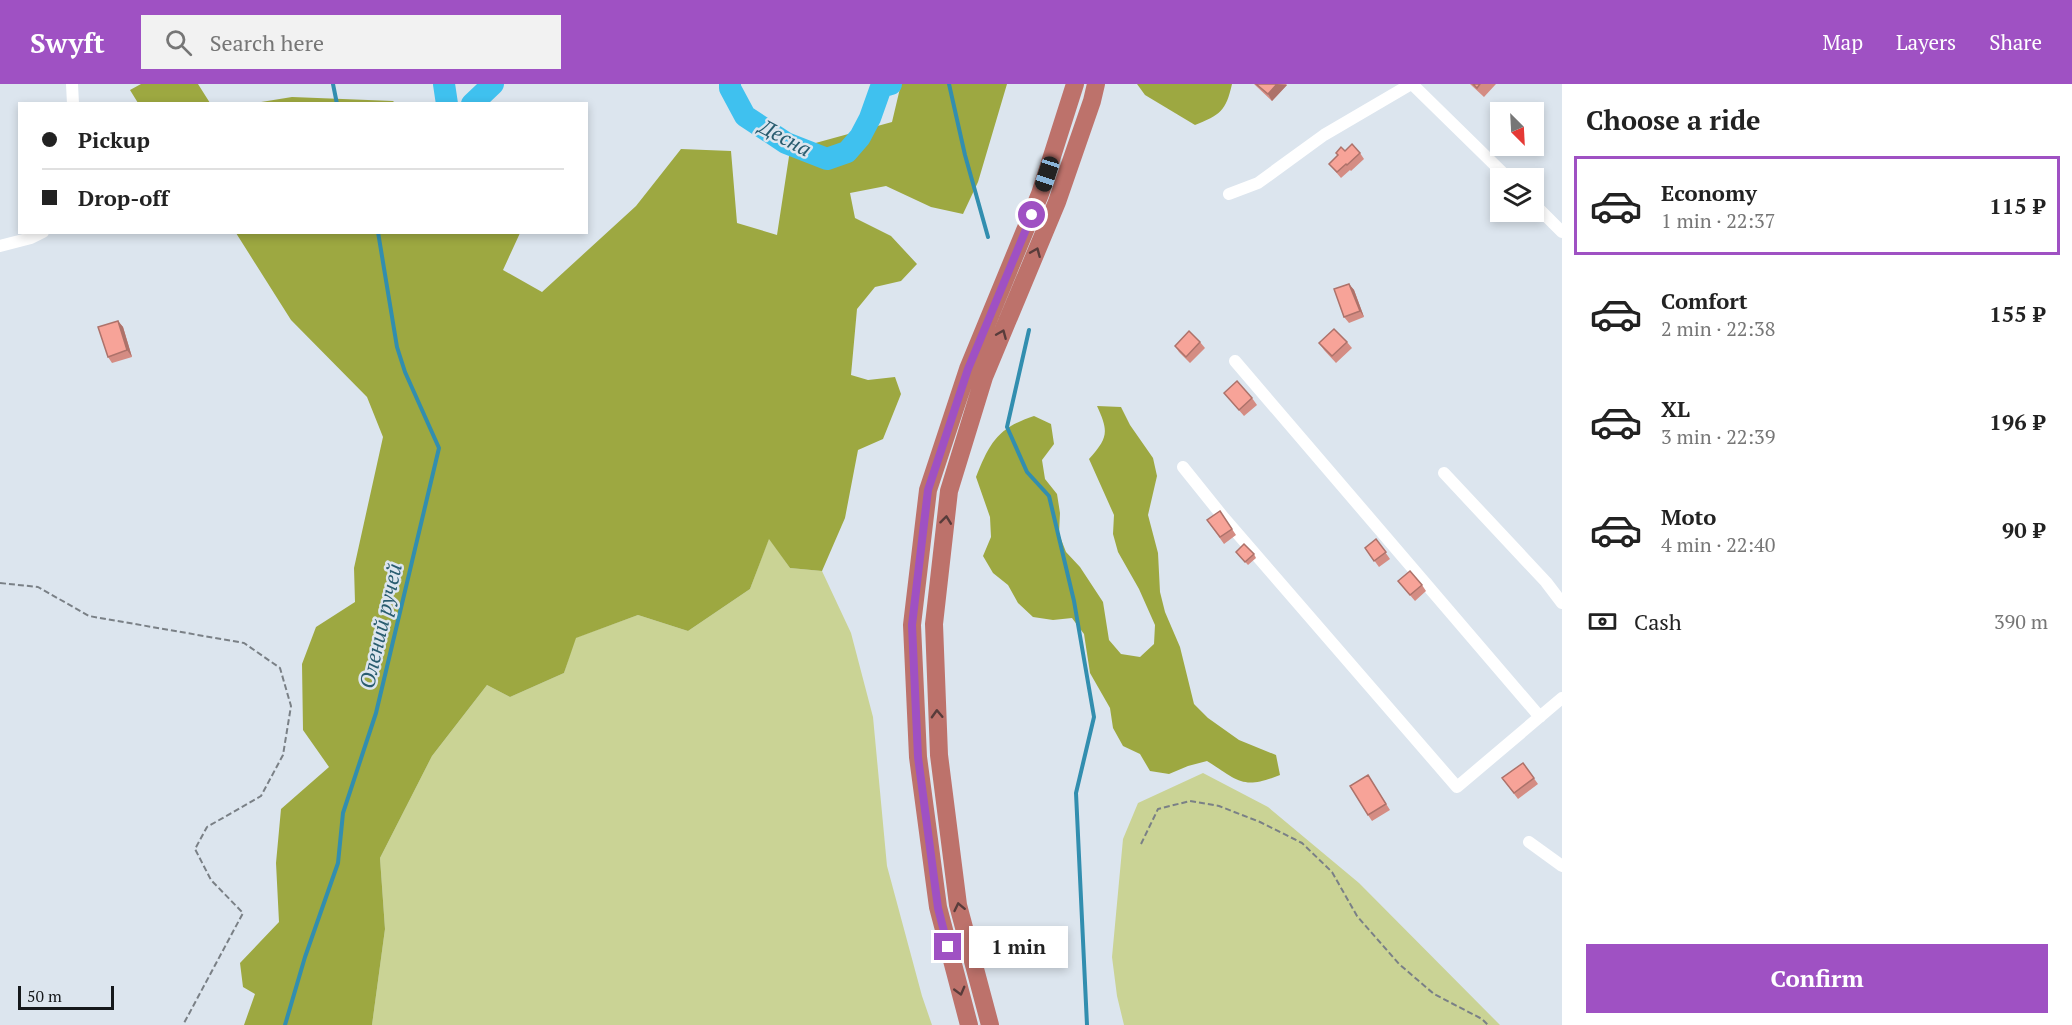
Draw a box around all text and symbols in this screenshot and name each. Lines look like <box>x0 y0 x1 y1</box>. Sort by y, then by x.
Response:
search box <box>141 15 561 69</box>
text: Swyft <box>30 24 105 61</box>
icon: search <box>162 26 195 59</box>
text: Search here <box>210 28 324 57</box>
text: Map <box>1822 28 1863 56</box>
text: Layers <box>1896 28 1956 56</box>
text: Share <box>1989 28 2042 56</box>
north arrow <box>1490 102 1544 156</box>
map controls <box>1490 102 1544 222</box>
text: Choose a ride <box>1586 102 1761 138</box>
water label: Десна <box>753 111 817 163</box>
text: Pickup <box>78 125 150 154</box>
car <box>1033 154 1061 194</box>
button: layers <box>1490 168 1544 222</box>
text: Economy <box>1661 178 1757 207</box>
icon: car <box>1589 179 1643 233</box>
text: Drop-off <box>78 183 169 212</box>
text: 115 ₽ <box>1989 191 2045 220</box>
route start <box>1018 201 1045 228</box>
text: 1 min · 22:37 <box>1661 207 1775 234</box>
one-way arrow <box>1029 247 1041 258</box>
text: Comfort <box>1661 286 1747 315</box>
icon: car <box>1589 287 1643 341</box>
text: 155 ₽ <box>1989 299 2045 328</box>
text: 2 min · 22:38 <box>1661 315 1775 342</box>
one-way arrow <box>995 329 1007 340</box>
text: XL <box>1661 394 1690 423</box>
icon: car <box>1589 395 1643 449</box>
text: 196 ₽ <box>1989 407 2045 436</box>
text: 3 min · 22:39 <box>1661 423 1775 450</box>
text: Moto <box>1661 502 1716 531</box>
icon: car <box>1589 503 1643 557</box>
one-way arrow <box>939 515 951 524</box>
text: 90 ₽ <box>2002 515 2045 544</box>
text: 4 min · 22:40 <box>1661 531 1775 558</box>
water label: Олений ручей <box>352 560 408 691</box>
icon: cash <box>1586 605 1619 638</box>
text: Cash <box>1634 607 1682 636</box>
text: 390 m <box>1994 608 2048 635</box>
one-way arrow <box>931 709 944 718</box>
one-way arrow <box>954 903 967 913</box>
callout: 1 min <box>969 926 1068 968</box>
route end <box>934 933 961 960</box>
text: 1 min <box>991 933 1046 960</box>
button: Confirm <box>1586 944 2048 1013</box>
scale bar <box>18 983 114 1010</box>
text: 50 m <box>27 985 62 1007</box>
one-way arrow <box>953 985 965 996</box>

